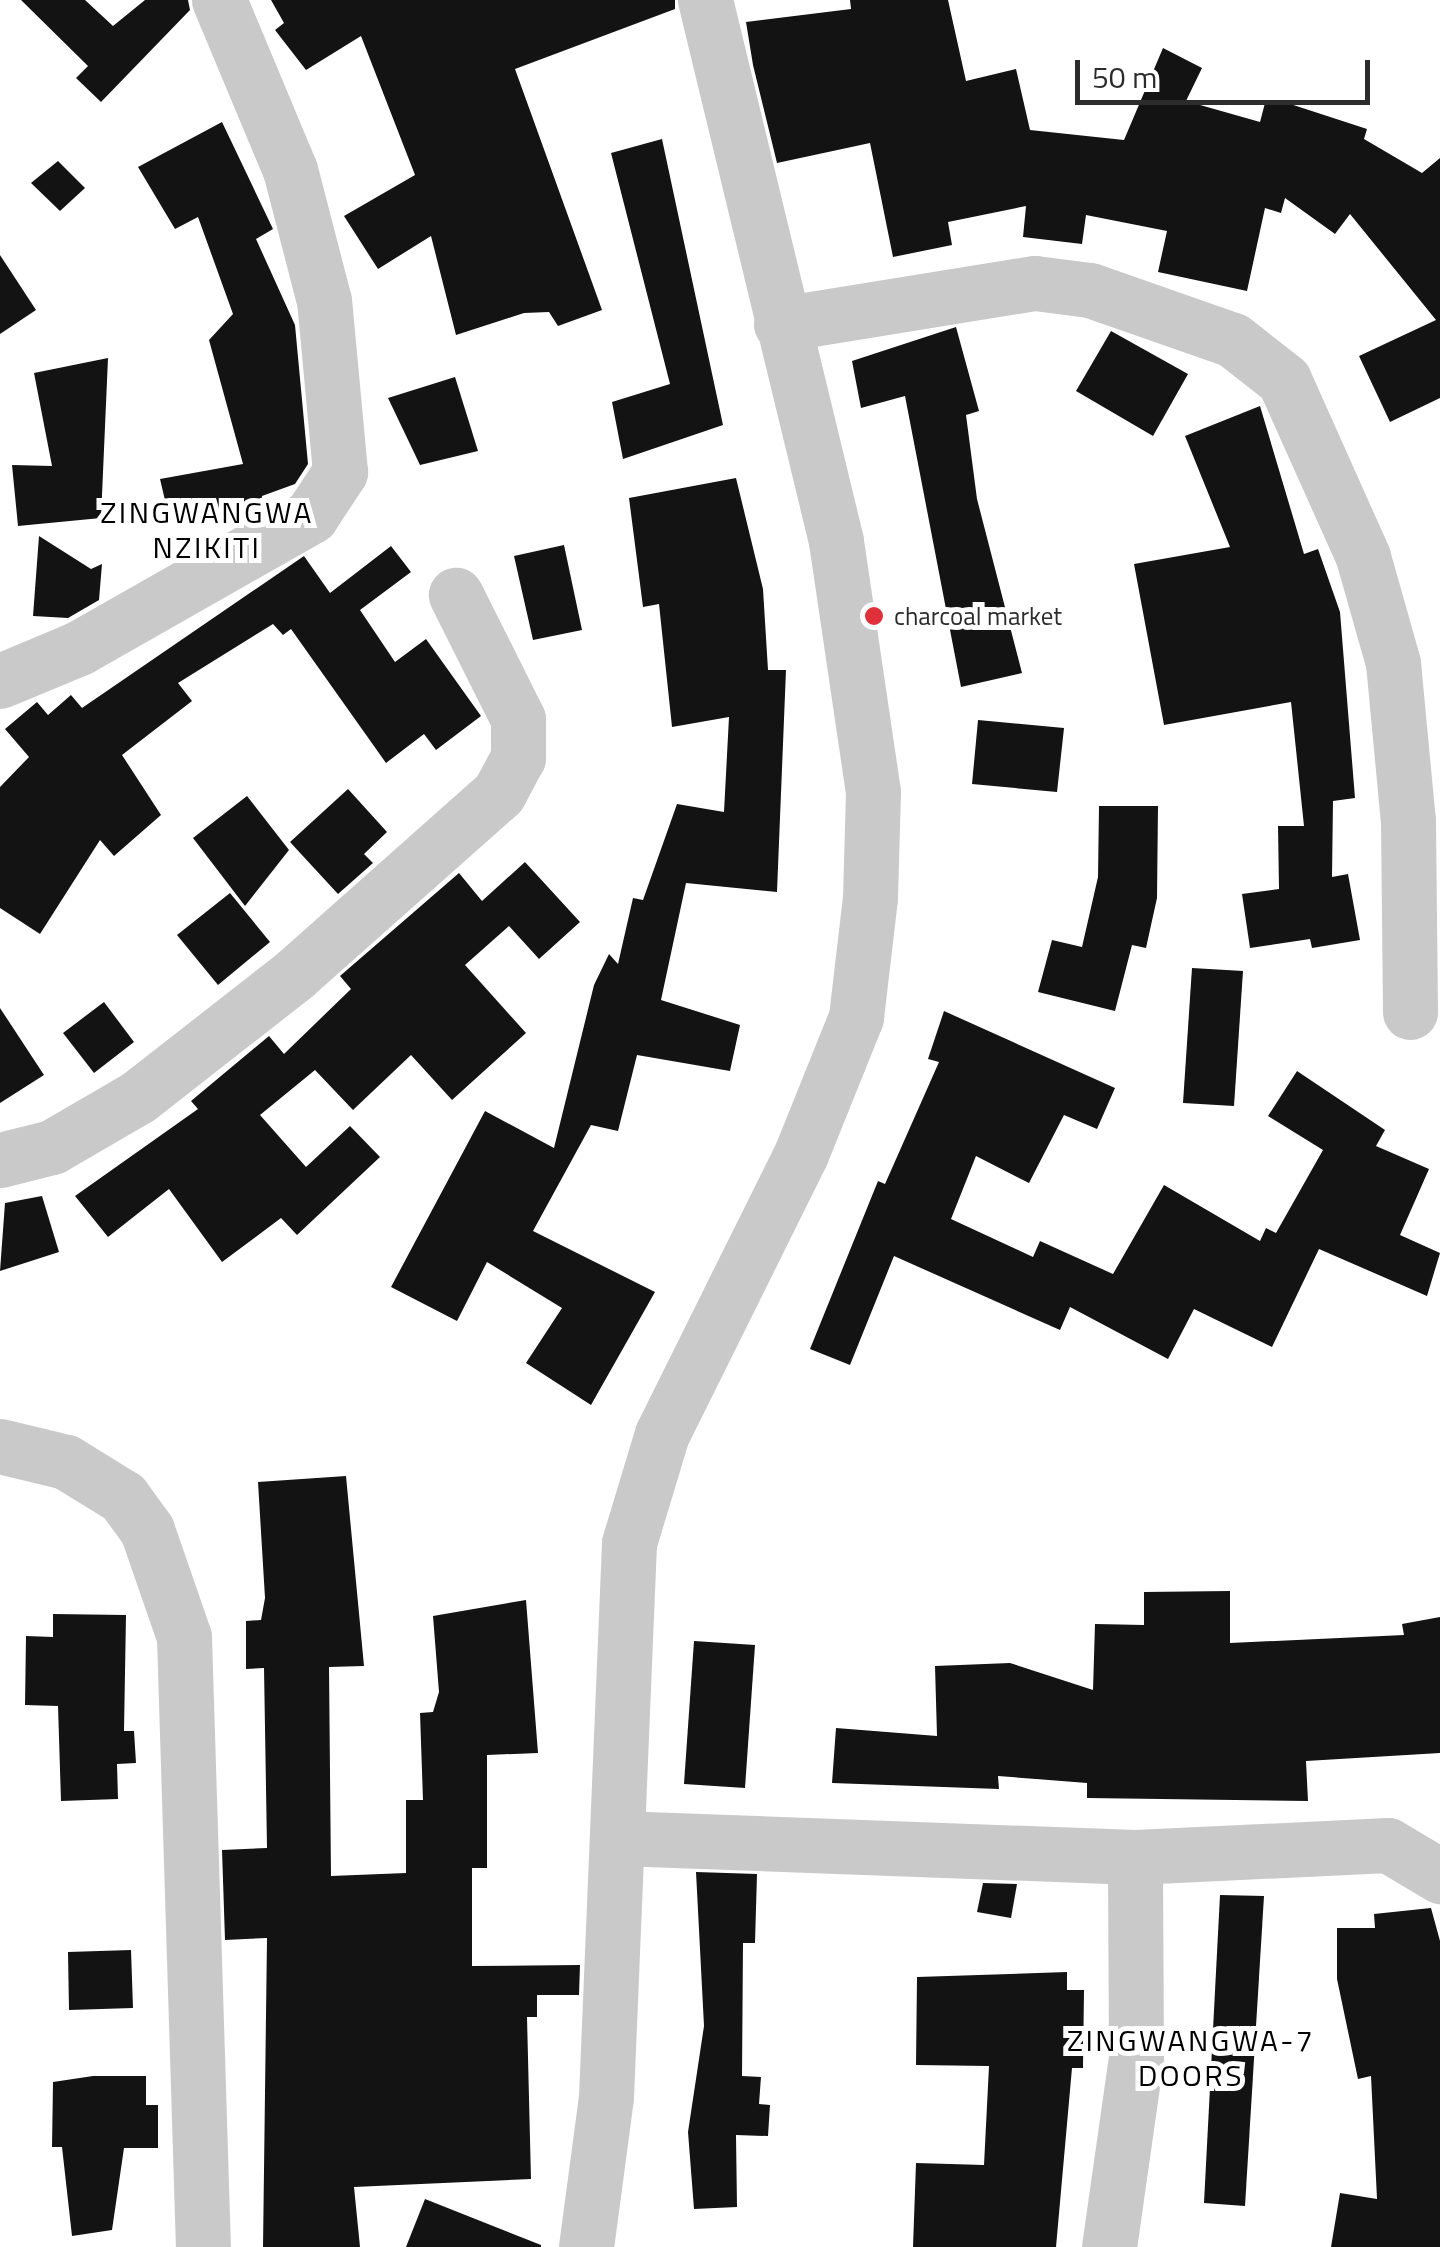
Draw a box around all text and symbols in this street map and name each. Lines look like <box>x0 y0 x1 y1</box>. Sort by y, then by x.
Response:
scale bar <box>1080 40 1375 102</box>
text: 50 m <box>1092 54 1157 100</box>
district label: ZINGWANGWA NZIKITI <box>100 494 314 564</box>
place label: charcoal market <box>894 601 1062 631</box>
marker: charcoal market <box>863 605 885 627</box>
district label: ZINGWANGWA-7 DOORS <box>1067 2022 1315 2092</box>

